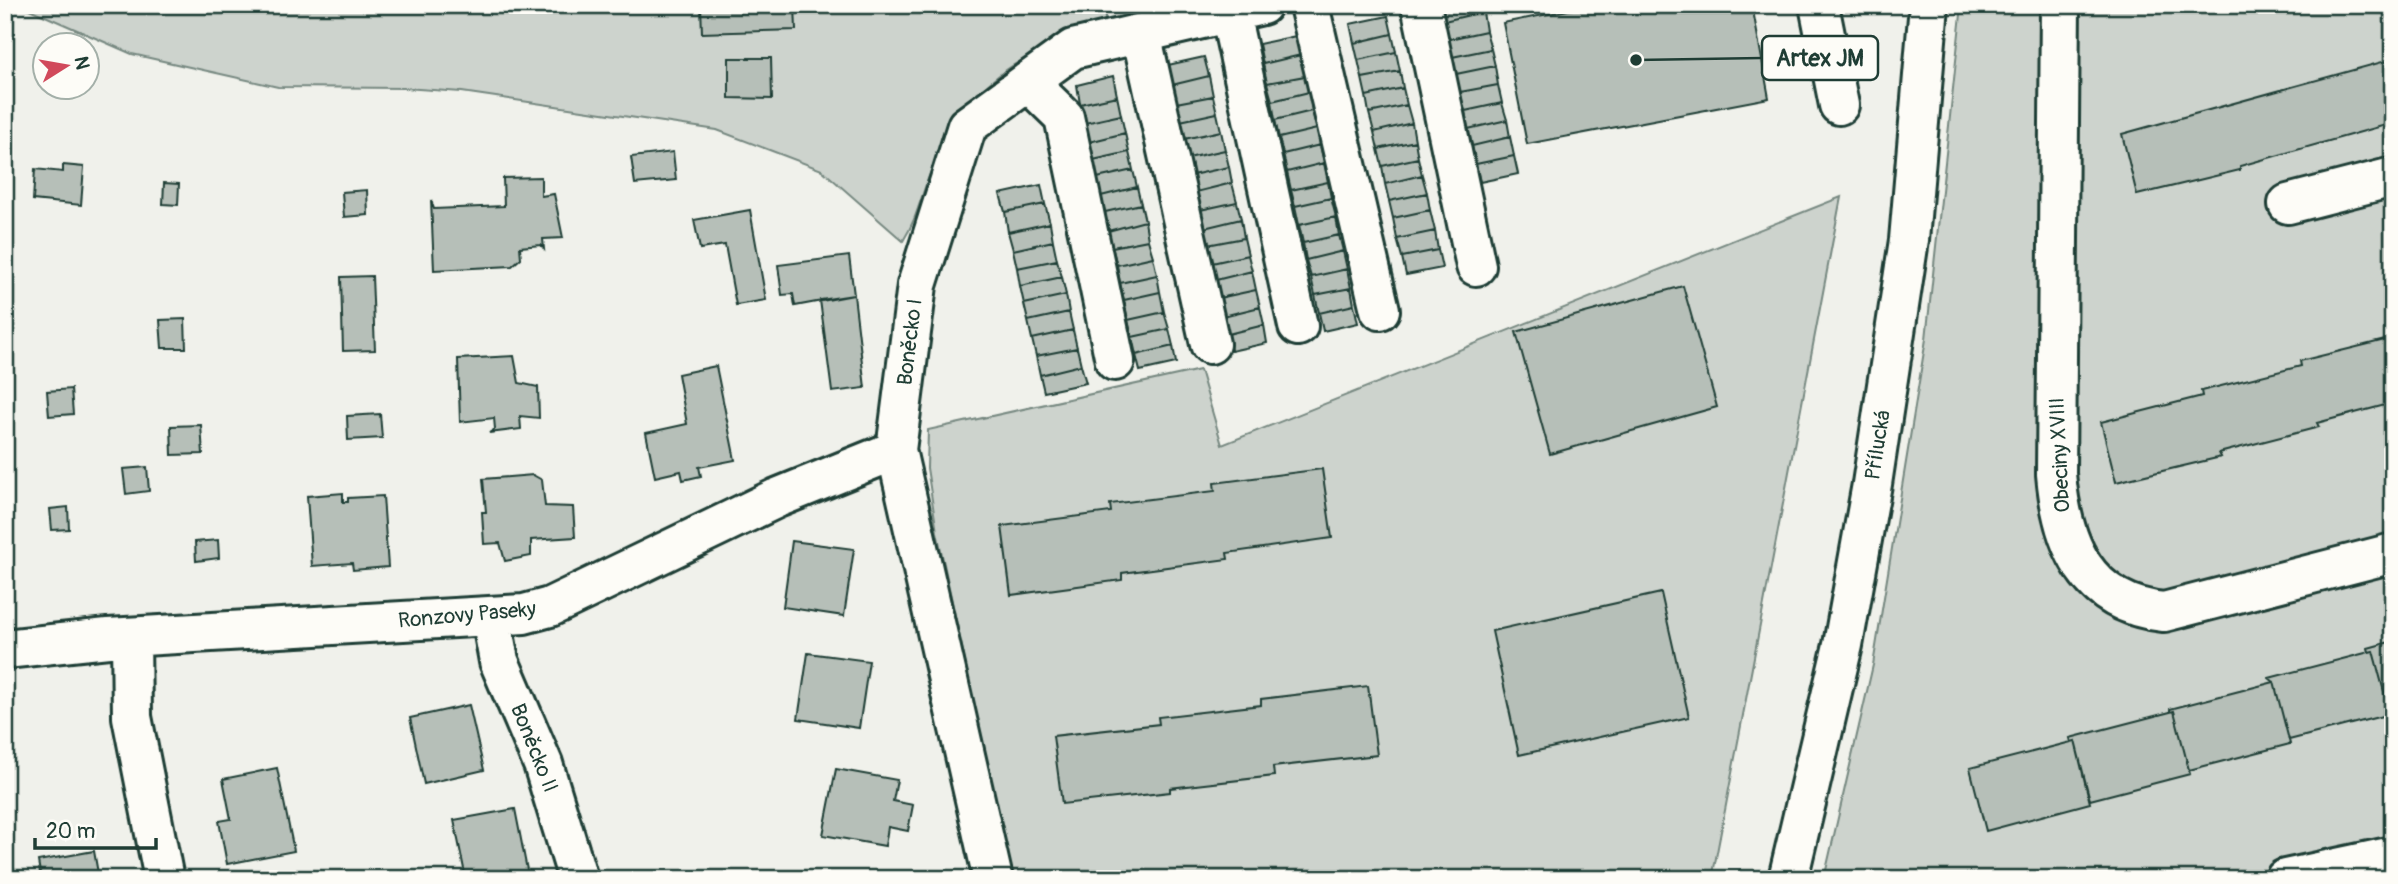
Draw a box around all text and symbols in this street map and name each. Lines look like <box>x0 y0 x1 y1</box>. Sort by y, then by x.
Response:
north arrow <box>32 32 102 102</box>
callout: Artex JM <box>1762 36 1878 80</box>
text: Artex JM <box>1776 44 1864 73</box>
text: N <box>69 54 95 72</box>
street label: Boněcko I <box>891 297 929 387</box>
street label: Obeciny XVIII <box>2043 397 2077 513</box>
street label: Přílucká <box>1859 408 1897 482</box>
street label: Ronzovy Paseky <box>397 596 537 634</box>
street label: Boněcko II <box>504 700 564 796</box>
scale bar <box>35 807 156 851</box>
text: 20 m <box>46 818 95 845</box>

